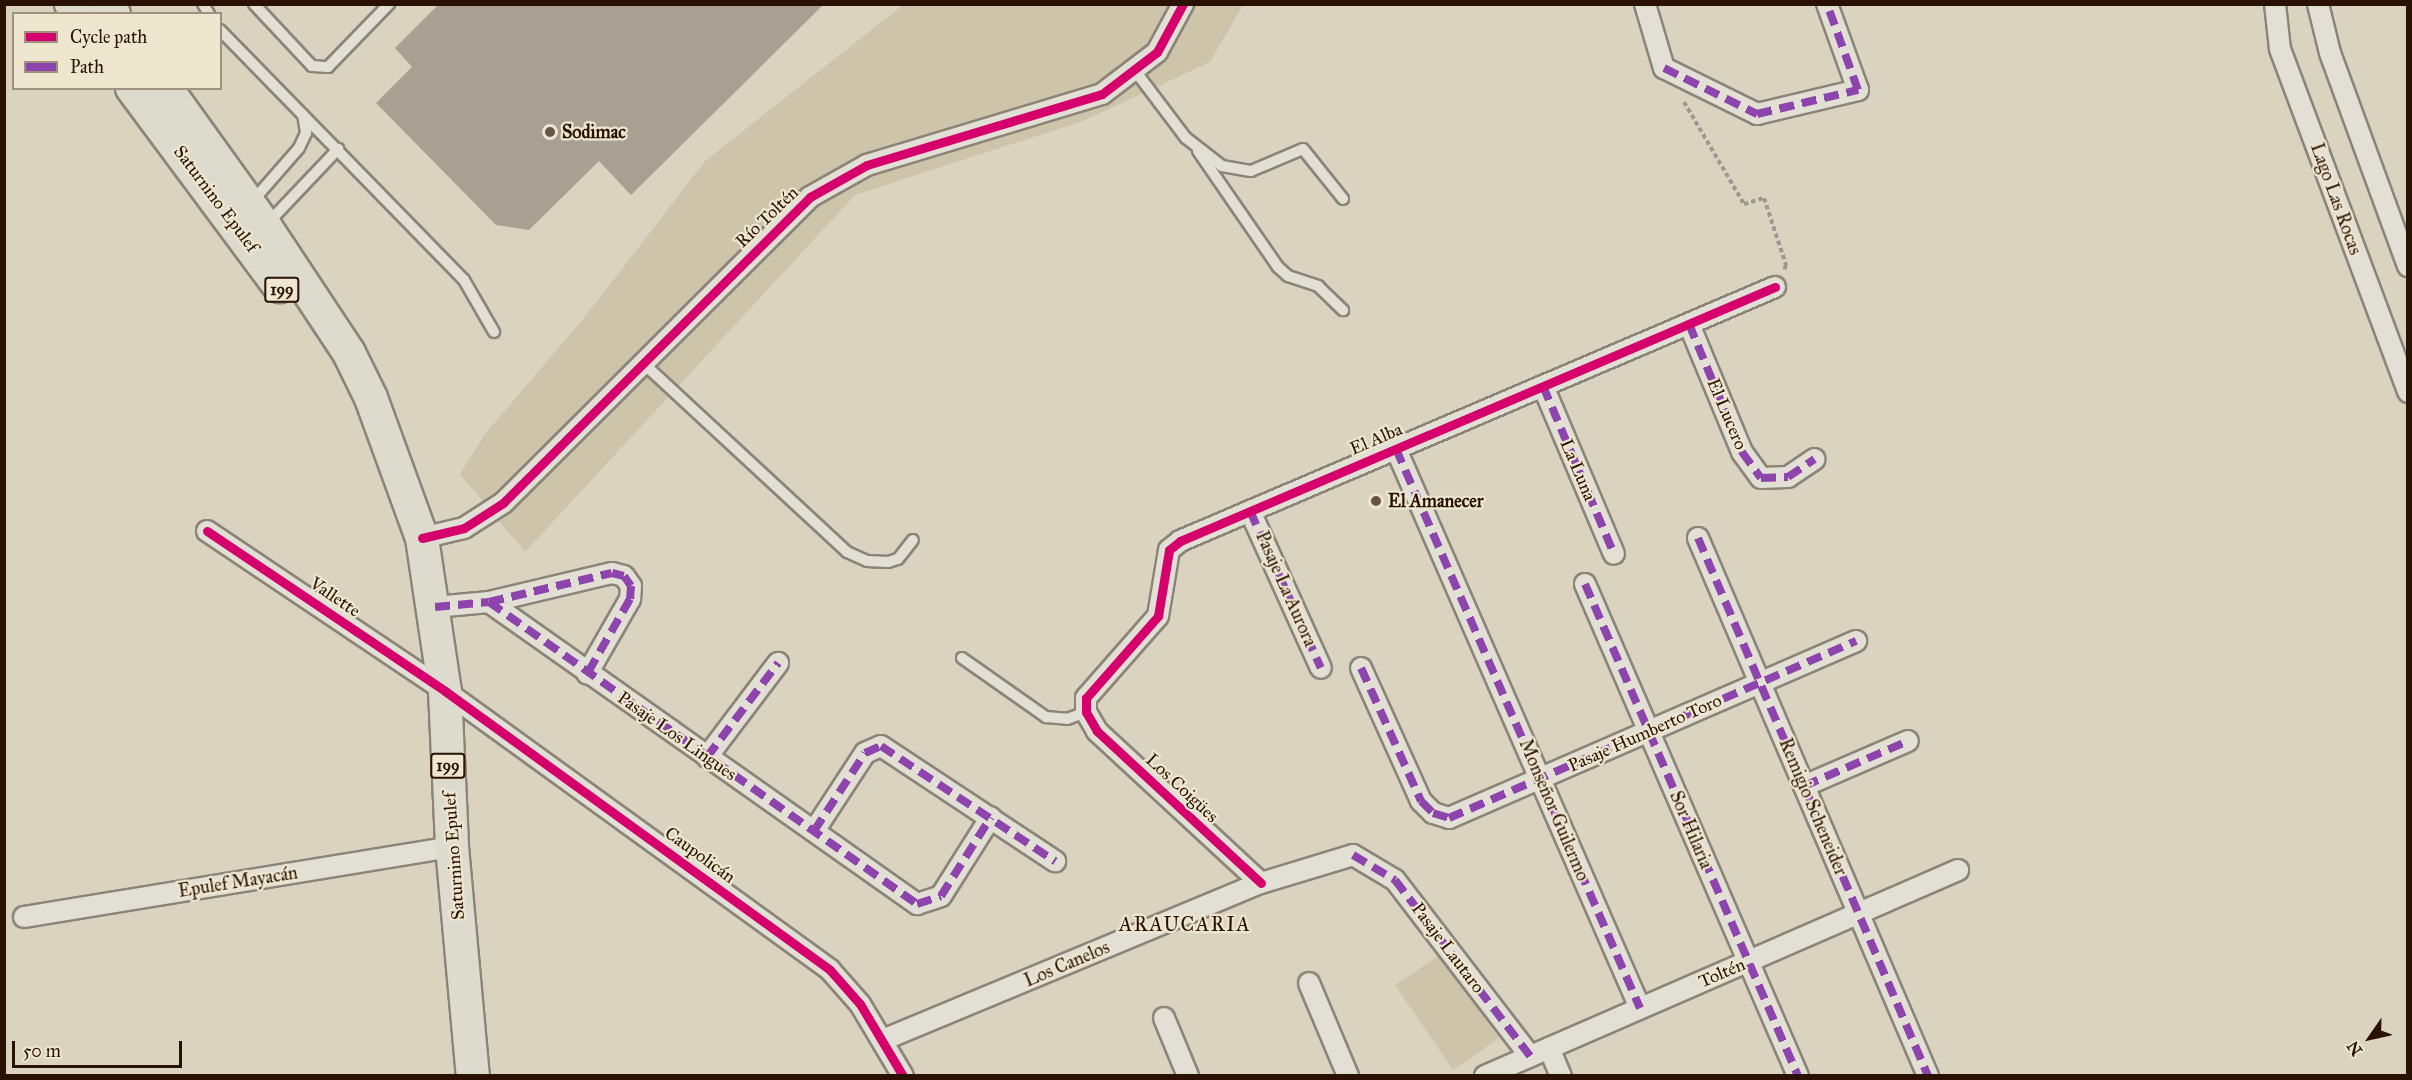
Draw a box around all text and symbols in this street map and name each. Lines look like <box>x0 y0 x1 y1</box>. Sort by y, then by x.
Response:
legend <box>12 12 222 90</box>
text: Cycle path <box>70 26 147 48</box>
text: Path <box>70 56 104 78</box>
place label: Sodimac <box>562 121 626 143</box>
marker: Sodimac <box>543 125 557 139</box>
street label: Lago Las Rocas <box>2306 140 2366 258</box>
street label: Saturnino Epulef <box>169 141 263 257</box>
street label: Río Toltén <box>731 182 803 252</box>
road number: 199 <box>264 277 300 303</box>
street label: El Lucero <box>1702 375 1752 453</box>
street label: El Alba <box>1346 418 1406 460</box>
street label: La Luna <box>1555 436 1601 504</box>
place label: El Amanecer <box>1388 490 1484 512</box>
marker: El Amanecer <box>1369 494 1383 508</box>
street label: Pasaje La Aurora <box>1251 528 1321 650</box>
street label: Vallette <box>306 572 364 622</box>
street label: Pasaje Los Lingues <box>613 687 741 785</box>
street label: Pasaje Humberto Toro <box>1565 689 1725 777</box>
street label: Remigio Scheneider <box>1774 735 1852 879</box>
street label: Monseñor Guilermo <box>1514 736 1594 884</box>
street label: Los Coigües <box>1141 749 1223 827</box>
road number: 199 <box>430 753 466 779</box>
street label: Sor Hilaria <box>1665 788 1717 872</box>
street label: Saturnino Epulef <box>439 791 469 921</box>
street label: Caupolicán <box>660 822 740 888</box>
street label: Epulef Mayacán <box>177 862 299 902</box>
street label: Pasaje Lautaro <box>1407 898 1489 998</box>
district label: ARAUCARIA <box>1119 912 1251 936</box>
street label: Los Canelos <box>1021 936 1113 992</box>
street label: Toltén <box>1696 954 1748 992</box>
north arrow <box>2340 1008 2400 1068</box>
scale bar <box>15 1029 184 1067</box>
text: N <box>2343 1037 2366 1059</box>
text: 50 m <box>23 1040 61 1062</box>

